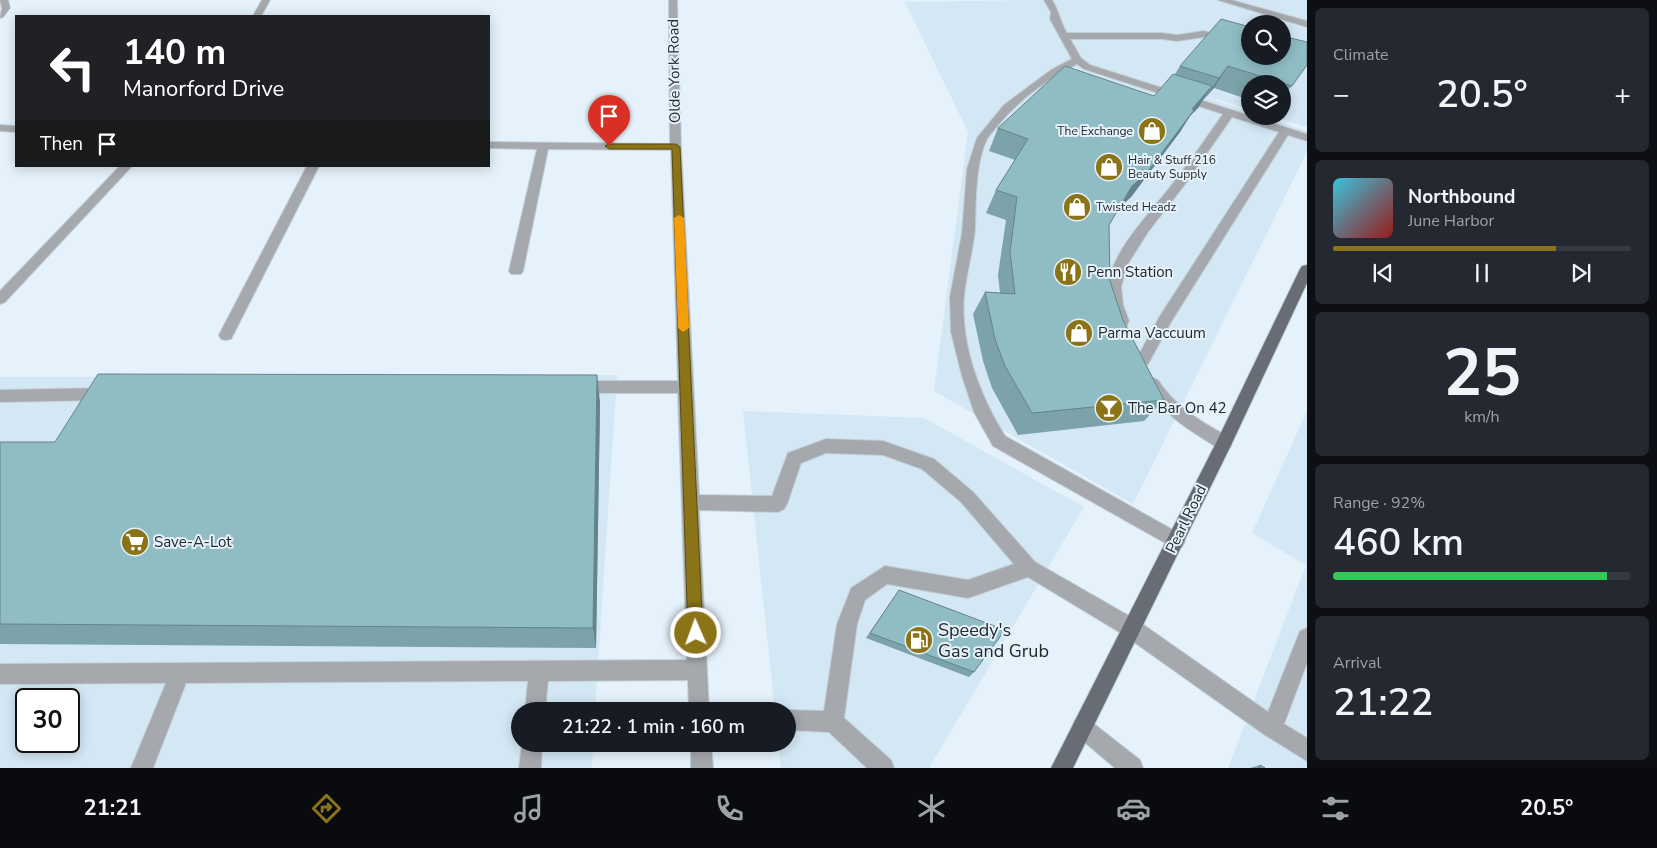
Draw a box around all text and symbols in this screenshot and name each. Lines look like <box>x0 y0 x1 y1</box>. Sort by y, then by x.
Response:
map controls <box>1241 15 1291 125</box>
button: search <box>1241 15 1291 65</box>
street label: Olde York Road <box>663 19 685 123</box>
text: 140 m <box>123 29 226 76</box>
icon: left <box>40 35 105 100</box>
text: Climate <box>1333 44 1388 66</box>
text: 20.5° <box>1436 69 1528 120</box>
text: Manorford Drive <box>123 74 284 104</box>
button: layers <box>1241 75 1291 125</box>
text: − <box>1333 76 1350 114</box>
text: + <box>1614 76 1631 114</box>
pin <box>588 95 630 146</box>
icon: arrive <box>595 102 623 130</box>
shop icon: The Exchange <box>1137 116 1167 146</box>
place label: The Exchange <box>1057 123 1133 139</box>
icon: arrive <box>93 130 121 158</box>
text: Then <box>40 131 83 157</box>
shop icon: Hair & Stuff 216 Beauty Supply <box>1094 152 1124 182</box>
place label: Hair & Stuff 216 Beauty Supply <box>1128 152 1216 182</box>
text: Northbound <box>1408 184 1515 210</box>
shop icon: Twisted Headz <box>1062 192 1092 222</box>
place label: Twisted Headz <box>1096 199 1177 215</box>
text: June Harbor <box>1408 210 1494 232</box>
restaurant icon: Penn Station <box>1053 257 1083 287</box>
icon: previous <box>1369 259 1397 287</box>
icon: pause <box>1468 259 1496 287</box>
icon: next <box>1567 259 1595 287</box>
place label: Penn Station <box>1087 262 1173 282</box>
shop icon: Parma Vaccuum <box>1064 318 1094 348</box>
place label: Parma Vaccuum <box>1098 323 1206 343</box>
text: 25 <box>1443 329 1521 418</box>
bar icon: The Bar On 42 <box>1094 393 1124 423</box>
place label: The Bar On 42 <box>1128 398 1227 418</box>
text: km/h <box>1464 406 1500 428</box>
street label: Pearl Road <box>1161 482 1211 556</box>
text: Range · 92% <box>1333 492 1425 514</box>
text: 460 km <box>1333 517 1464 568</box>
supermarket icon: Save-A-Lot <box>120 527 150 557</box>
place label: Save-A-Lot <box>154 532 232 552</box>
position arrow <box>669 606 721 658</box>
place label: Speedy's Gas and Grub <box>938 618 1049 663</box>
fuel station icon: Speedy's Gas and Grub <box>904 625 934 655</box>
text: Arrival <box>1333 652 1381 674</box>
text: 21:22 <box>1333 677 1433 728</box>
speed limit sign: 30 <box>15 688 80 753</box>
text: 21:22 · 1 min · 160 m <box>562 714 745 740</box>
icon: directions <box>309 791 344 826</box>
icon: music <box>511 791 546 826</box>
icon: phone <box>712 791 747 826</box>
icon: climate <box>914 791 949 826</box>
icon: car <box>1116 791 1151 826</box>
icon: filters <box>1318 791 1353 826</box>
text: 21:21 <box>83 793 142 823</box>
text: 20.5° <box>1520 793 1573 823</box>

